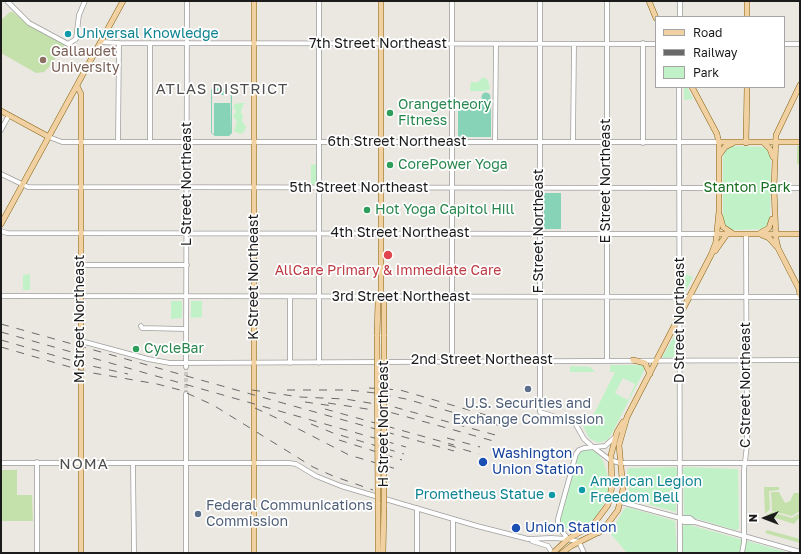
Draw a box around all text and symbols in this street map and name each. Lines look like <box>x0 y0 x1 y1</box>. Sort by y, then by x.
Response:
legend <box>655 16 785 88</box>
text: Road <box>693 25 722 40</box>
place label: Universal Knowledge <box>76 26 219 42</box>
marker: Universal Knowledge <box>63 29 73 39</box>
street label: 7th Street Northeast <box>309 36 447 52</box>
place label: Gallaudet University <box>51 44 120 76</box>
text: Railway <box>693 45 738 60</box>
marker: Gallaudet University <box>38 55 48 65</box>
text: Park <box>693 65 719 80</box>
district label: ATLAS DISTRICT <box>156 80 288 98</box>
place label: Orangetheory Fitness <box>398 97 491 130</box>
marker: Orangetheory Fitness <box>385 108 395 118</box>
street label: E Street Northeast <box>598 118 614 244</box>
street label: L Street Northeast <box>179 122 195 246</box>
street label: 6th Street Northeast <box>327 134 467 150</box>
place label: CorePower Yoga <box>398 157 508 173</box>
marker: CorePower Yoga <box>385 160 395 170</box>
street label: F Street Northeast <box>531 169 547 293</box>
street label: 5th Street Northeast <box>290 180 428 196</box>
park label: Stanton Park <box>703 180 791 196</box>
place label: Hot Yoga Capitol Hill <box>375 202 515 218</box>
marker: Hot Yoga Capitol Hill <box>362 205 372 215</box>
street label: K Street Northeast <box>246 214 262 340</box>
street label: 4th Street Northeast <box>330 225 470 241</box>
marker: AllCare Primary & Immediate Care <box>382 249 394 261</box>
street label: M Street Northeast <box>72 255 88 383</box>
street label: D Street Northeast <box>672 257 688 383</box>
place label: AllCare Primary & Immediate Care <box>275 263 501 279</box>
street label: 3rd Street Northeast <box>332 289 470 305</box>
street label: C Street Northeast <box>738 322 754 448</box>
place label: CycleBar <box>144 341 204 357</box>
marker: CycleBar <box>131 344 141 354</box>
street label: 2nd Street Northeast <box>411 352 553 368</box>
street label: H Street Northeast <box>376 360 392 488</box>
marker: U.S. Securities and Exchange Commission <box>523 384 533 394</box>
place label: U.S. Securities and Exchange Commission <box>452 396 604 428</box>
place label: Washington Union Station <box>492 446 584 478</box>
district label: NOMA <box>59 455 109 473</box>
marker: Washington Union Station <box>477 456 489 468</box>
place label: American Legion Freedom Bell <box>590 474 702 506</box>
marker: American Legion Freedom Bell <box>577 485 587 495</box>
place label: Prometheus Statue <box>415 487 544 503</box>
marker: Prometheus Statue <box>547 490 557 500</box>
place label: Federal Communications Commission <box>206 498 373 530</box>
north arrow <box>745 498 785 538</box>
marker: Federal Communications Commission <box>193 509 203 519</box>
text: N <box>746 514 759 522</box>
place label: Union Station <box>525 520 617 536</box>
marker: Union Station <box>510 522 522 534</box>

